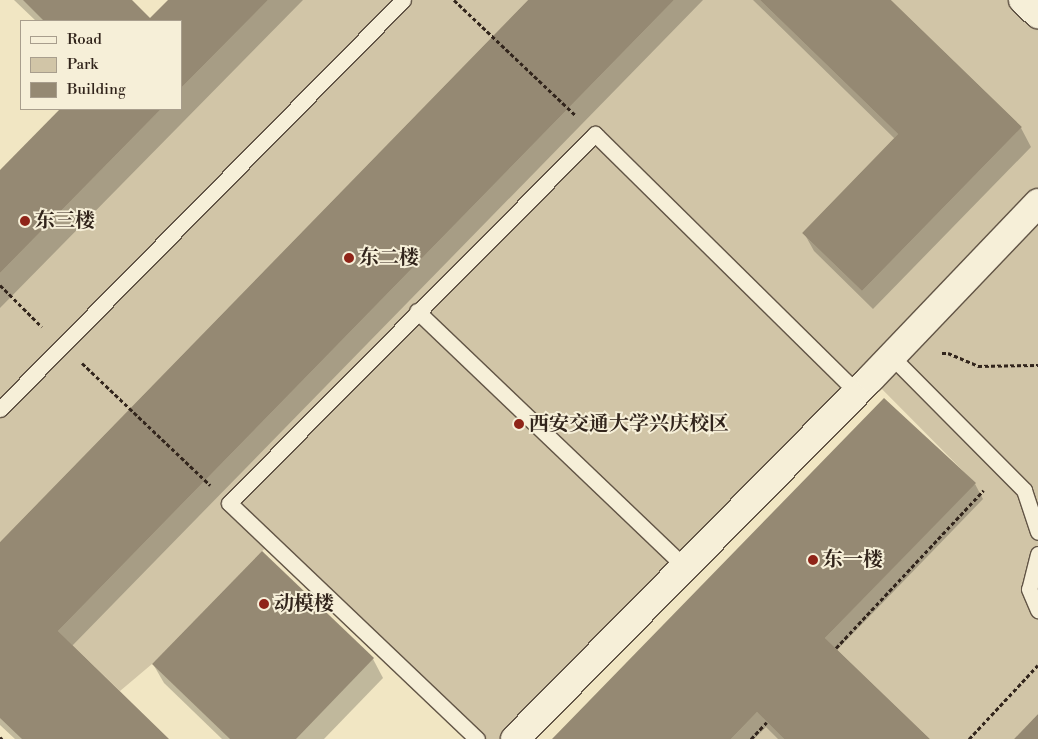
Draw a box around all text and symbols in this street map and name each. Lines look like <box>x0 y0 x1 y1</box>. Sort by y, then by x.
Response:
legend <box>20 20 182 110</box>
text: Road <box>67 30 102 49</box>
text: Park <box>67 55 98 74</box>
text: Building <box>67 80 126 99</box>
place label: 东三楼 <box>35 209 95 233</box>
marker: 东三楼 <box>19 215 31 227</box>
place label: 东二楼 <box>359 246 419 270</box>
marker: 东二楼 <box>343 252 355 264</box>
place label: 西安交通大学兴庆校区 <box>529 412 729 436</box>
marker: 西安交通大学兴庆校区 <box>513 418 525 430</box>
place label: 东一楼 <box>823 548 883 572</box>
marker: 东一楼 <box>807 554 819 566</box>
place label: 动模楼 <box>274 592 334 616</box>
marker: 动模楼 <box>258 598 270 610</box>

